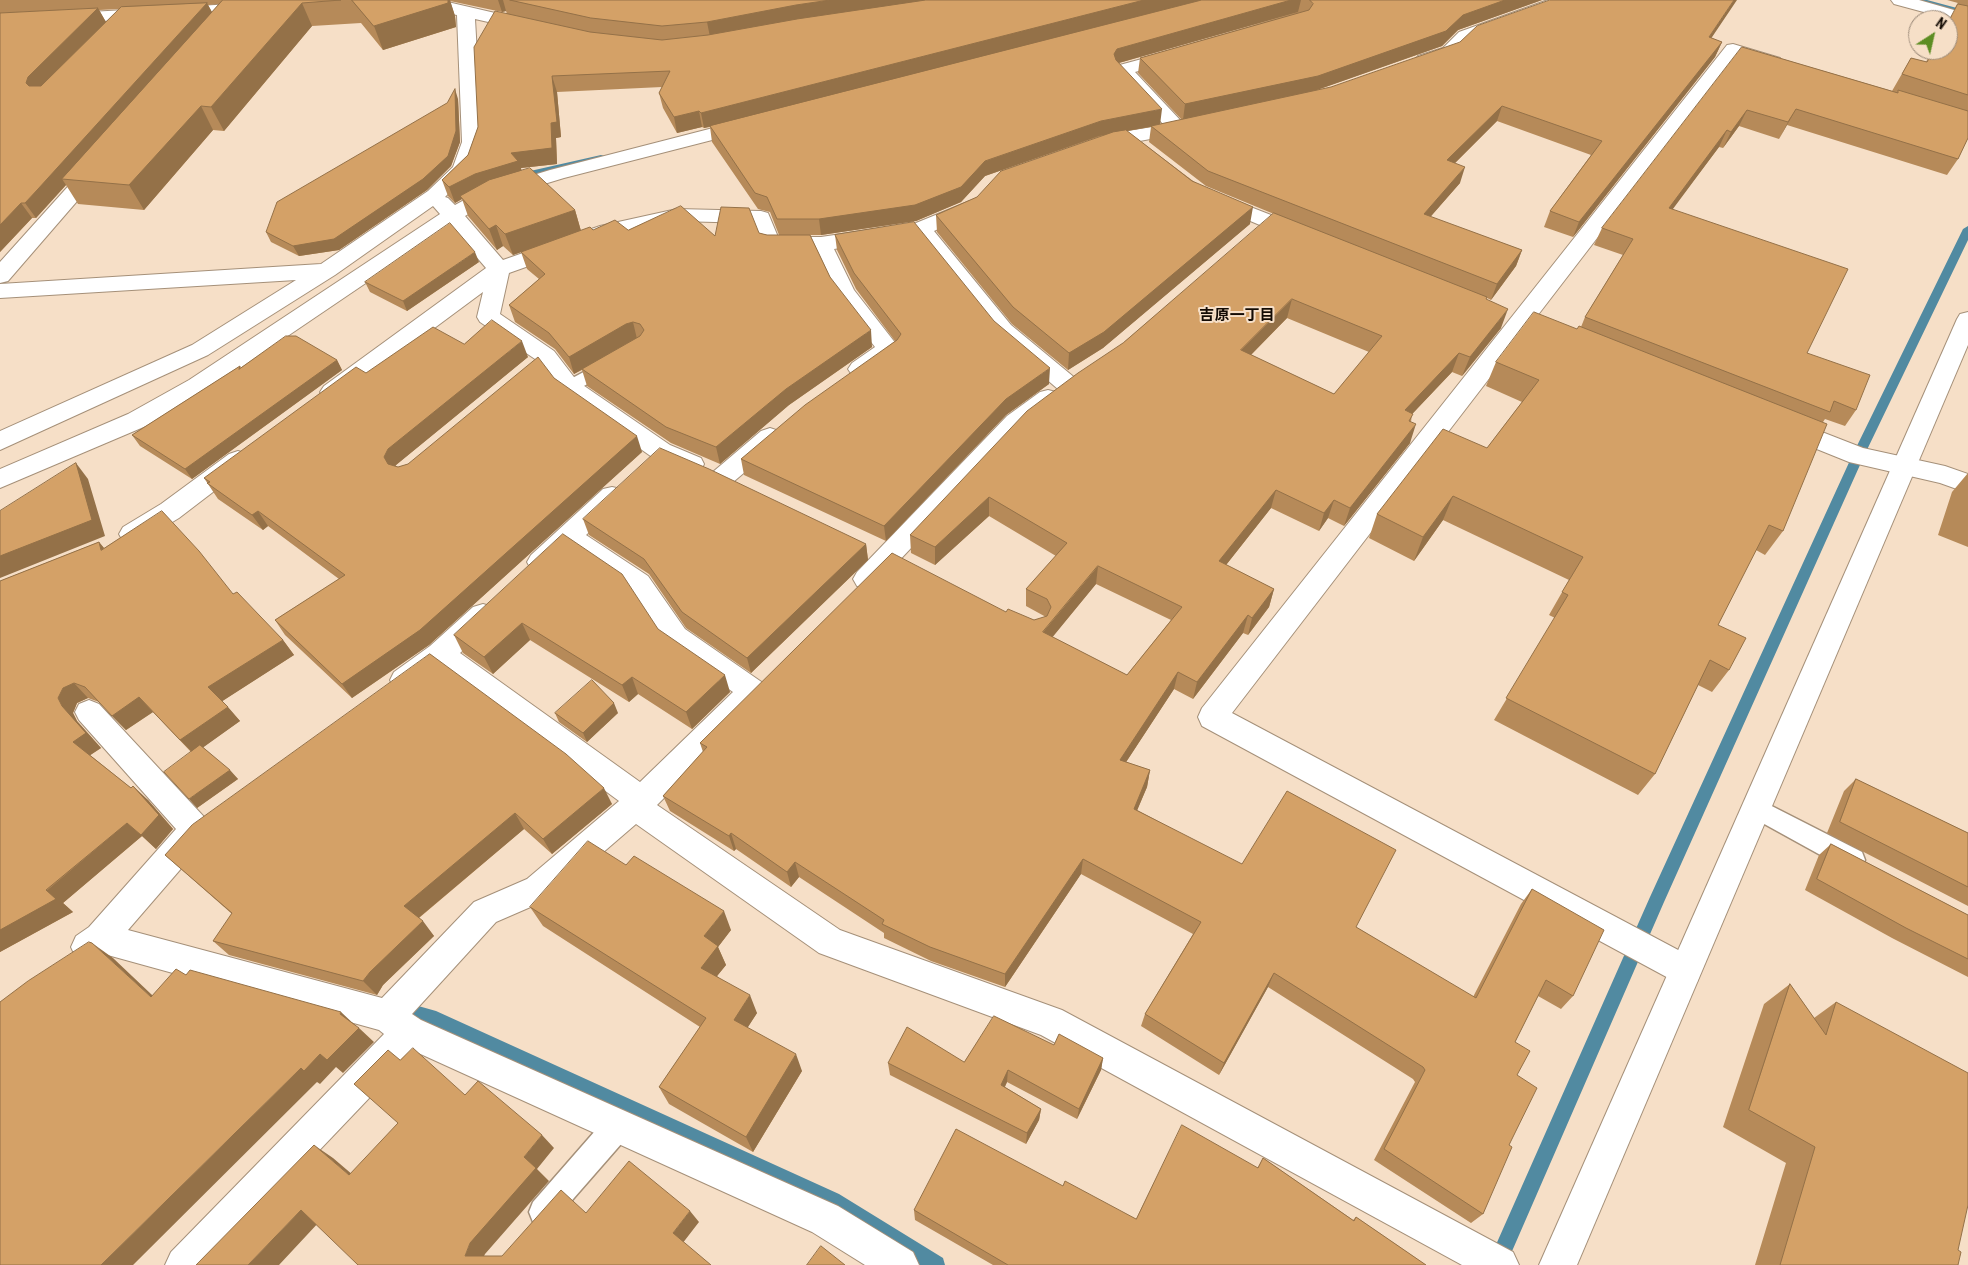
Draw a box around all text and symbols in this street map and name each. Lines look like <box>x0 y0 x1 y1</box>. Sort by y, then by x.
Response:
north arrow <box>1908 10 1958 60</box>
text: N <box>1933 15 1949 33</box>
district label: 吉原一丁目 <box>1200 307 1274 325</box>

